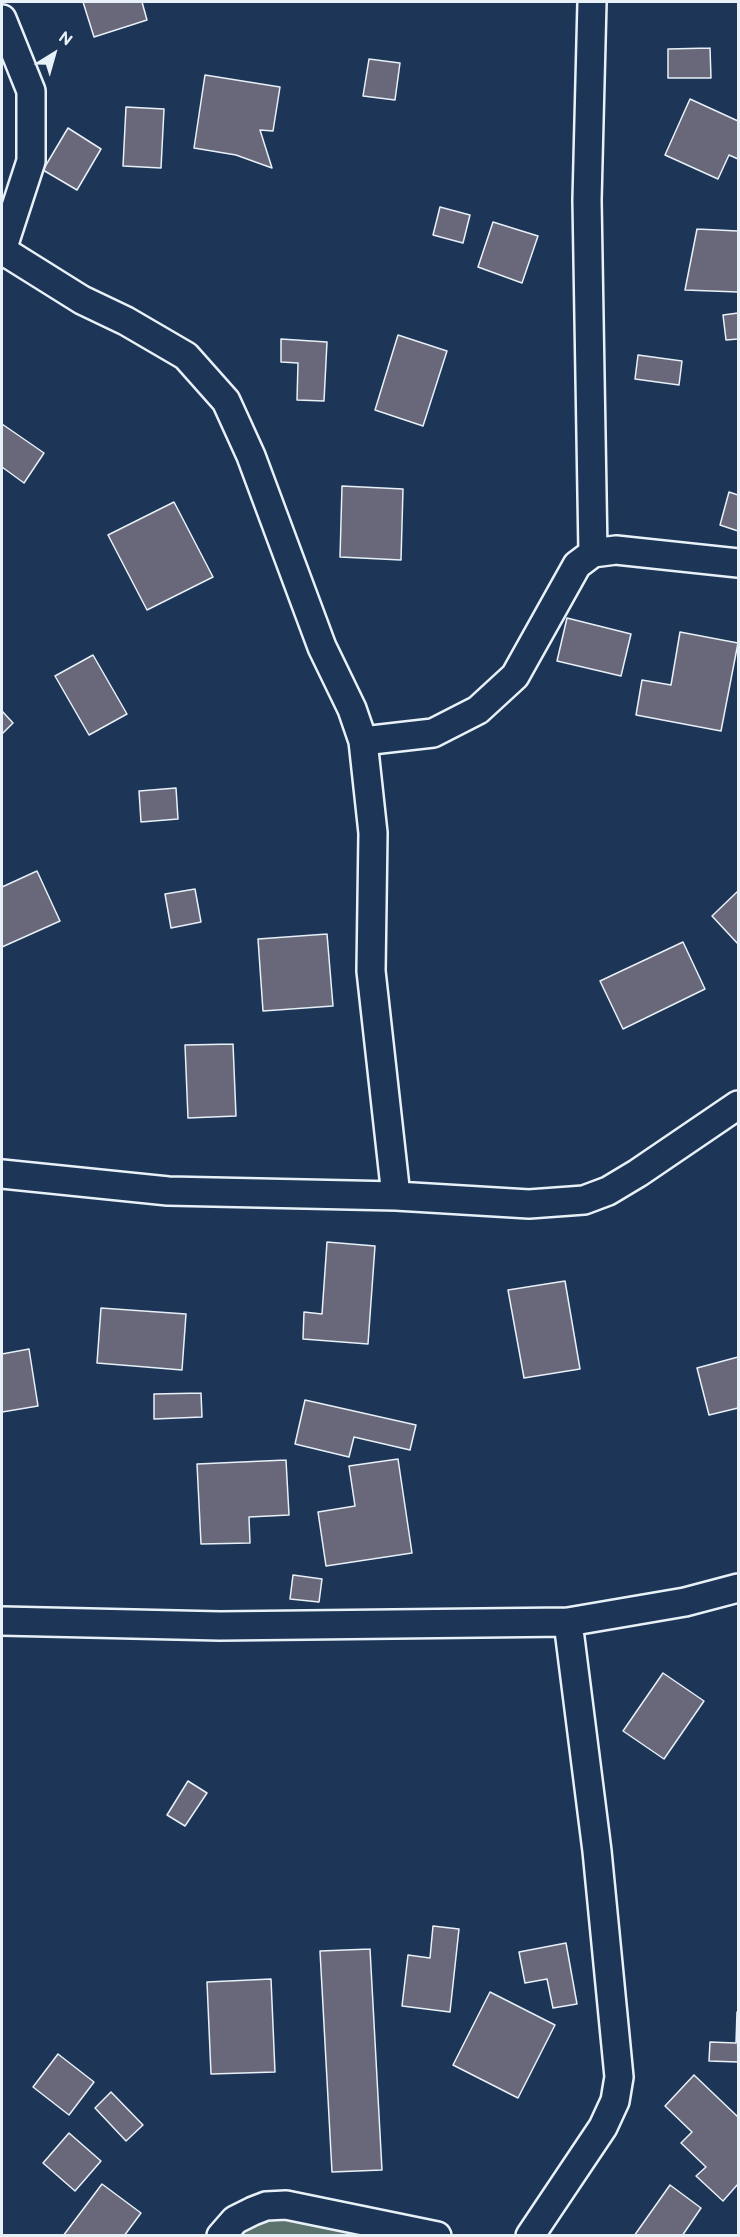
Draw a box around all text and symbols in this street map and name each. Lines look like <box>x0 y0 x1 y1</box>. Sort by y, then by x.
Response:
north arrow <box>24 24 84 84</box>
text: N <box>55 28 76 50</box>

